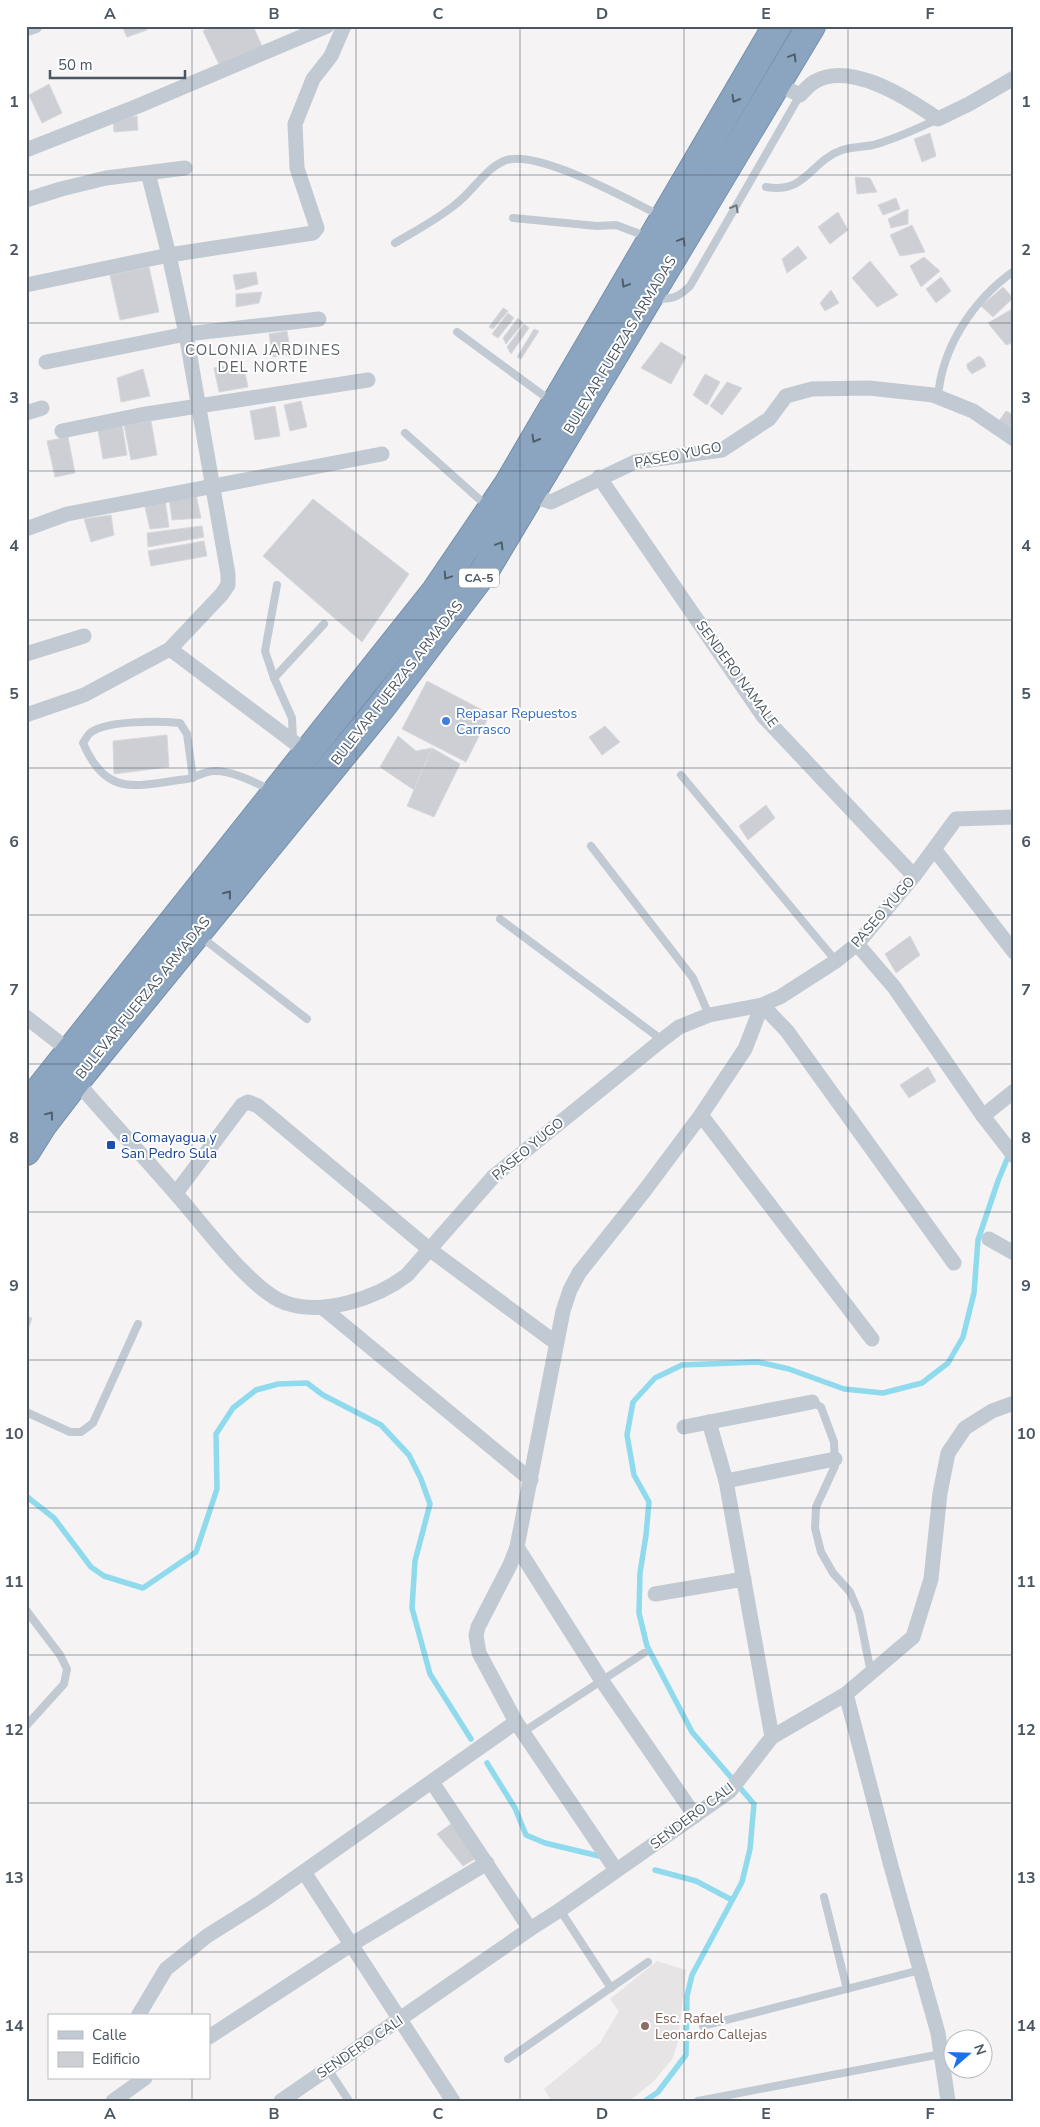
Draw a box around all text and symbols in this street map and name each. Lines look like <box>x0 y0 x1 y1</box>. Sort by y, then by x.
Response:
text: A <box>104 3 116 25</box>
text: B <box>268 3 280 25</box>
text: C <box>433 3 444 25</box>
text: D <box>596 3 608 25</box>
text: E <box>761 3 771 25</box>
text: F <box>926 3 935 25</box>
scale bar <box>50 48 185 80</box>
one-way arrow <box>787 53 797 62</box>
text: 50 m <box>58 55 93 75</box>
text: 1 <box>9 91 19 113</box>
text: 1 <box>1021 91 1031 113</box>
one-way arrow <box>732 93 742 102</box>
one-way arrow <box>728 205 738 214</box>
one-way arrow <box>676 237 686 246</box>
text: 2 <box>9 239 19 261</box>
text: 2 <box>1021 239 1031 261</box>
street label: BULEVAR FUERZAS ARMADAS <box>559 252 681 437</box>
one-way arrow <box>622 278 632 287</box>
district label: COLONIA JARDINES DEL NORTE <box>185 340 341 377</box>
text: 3 <box>9 387 19 409</box>
text: 3 <box>1021 387 1031 409</box>
one-way arrow <box>531 434 541 443</box>
street label: PASEO YUGO <box>633 437 723 473</box>
text: 4 <box>9 535 19 557</box>
text: 4 <box>1021 535 1031 557</box>
one-way arrow <box>493 542 503 551</box>
road number: CA-5 <box>459 568 499 588</box>
one-way arrow <box>444 570 453 579</box>
street label: BULEVAR FUERZAS ARMADAS <box>327 597 467 769</box>
street label: SENDERO NAMALE <box>692 617 782 731</box>
text: 5 <box>9 683 19 705</box>
text: 5 <box>1021 683 1031 705</box>
place label: Repasar Repuestos Carrasco <box>456 704 577 739</box>
marker: Repasar Repuestos Carrasco <box>440 715 452 727</box>
text: 6 <box>9 831 19 853</box>
text: 6 <box>1021 831 1031 853</box>
street label: PASEO YUGO <box>847 872 919 952</box>
one-way arrow <box>223 891 231 900</box>
street label: BULEVAR FUERZAS ARMADAS <box>71 912 215 1083</box>
text: 7 <box>9 979 19 1001</box>
text: 7 <box>1021 979 1031 1001</box>
one-way arrow <box>44 1111 53 1121</box>
street label: PASEO YUGO <box>488 1113 568 1185</box>
text: 8 <box>9 1127 19 1149</box>
text: 8 <box>1021 1127 1031 1149</box>
place label: a Comayagua y San Pedro Sula <box>121 1128 218 1163</box>
marker: a Comayagua y San Pedro Sula <box>105 1139 117 1151</box>
text: 9 <box>9 1275 19 1297</box>
text: 9 <box>1021 1275 1031 1297</box>
text: 10 <box>4 1423 24 1445</box>
text: 10 <box>1016 1423 1036 1445</box>
text: 11 <box>4 1571 24 1593</box>
text: 11 <box>1016 1571 1036 1593</box>
text: 12 <box>4 1719 24 1741</box>
text: 12 <box>1016 1719 1036 1741</box>
street label: SENDERO CALI <box>646 1778 738 1854</box>
text: 13 <box>4 1867 24 1889</box>
text: 13 <box>1016 1867 1036 1889</box>
place label: Esc. Rafael Leonardo Callejas <box>655 2009 768 2044</box>
street label: SENDERO CALI <box>313 2011 407 2083</box>
legend <box>48 2014 210 2080</box>
text: 14 <box>4 2015 24 2037</box>
text: 14 <box>1016 2015 1036 2037</box>
marker: Esc. Rafael Leonardo Callejas <box>639 2020 651 2032</box>
text: Calle <box>92 2025 127 2045</box>
north arrow <box>942 2030 992 2080</box>
text: N <box>969 2042 990 2058</box>
text: Edificio <box>92 2049 140 2069</box>
text: A <box>104 2103 116 2125</box>
text: B <box>268 2103 280 2125</box>
text: C <box>433 2103 444 2125</box>
text: D <box>596 2103 608 2125</box>
text: E <box>761 2103 771 2125</box>
text: F <box>926 2103 935 2125</box>

